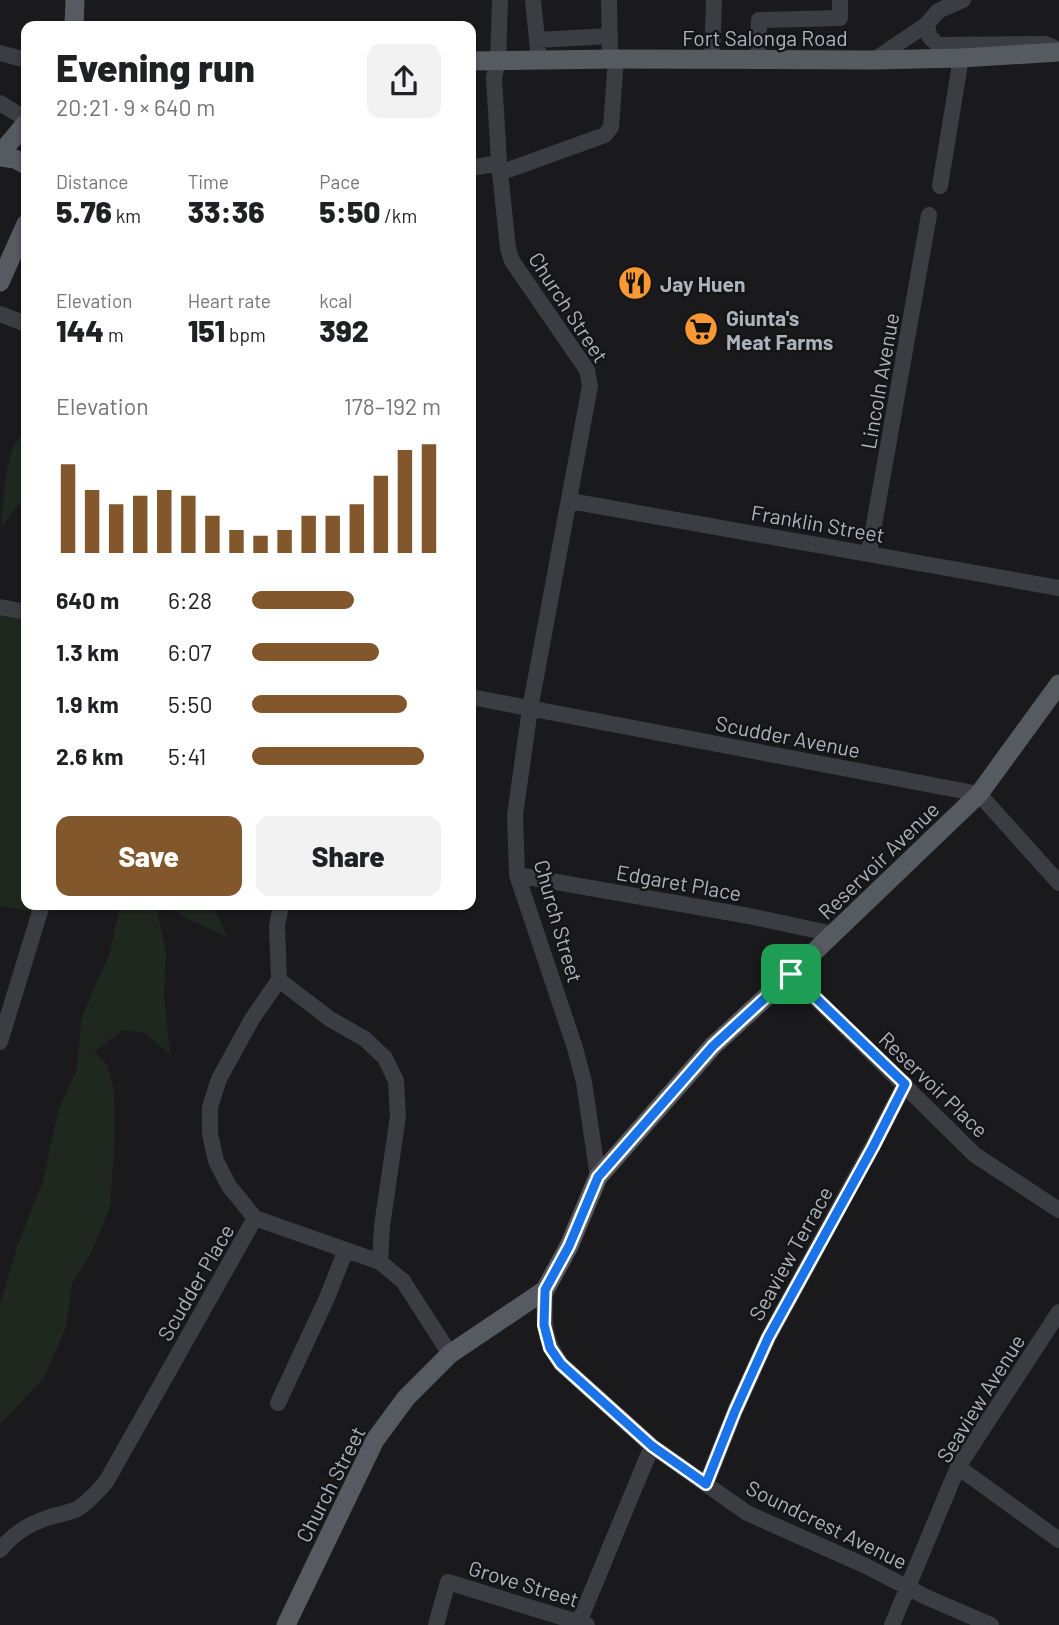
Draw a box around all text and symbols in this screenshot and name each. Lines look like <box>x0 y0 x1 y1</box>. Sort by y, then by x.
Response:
street label: Fort Salonga Road <box>682 25 848 50</box>
text: Evening run <box>56 44 255 90</box>
button: share <box>367 44 441 118</box>
text: 20:21 · 9 × 640 m <box>56 93 215 121</box>
text: Distance <box>56 170 128 193</box>
text: Time <box>188 170 229 193</box>
text: Pace <box>319 170 360 193</box>
text: 5.76 <box>56 193 112 229</box>
text: 33:36 <box>188 193 265 229</box>
text: 5:50 <box>319 193 380 229</box>
text: km <box>112 204 141 227</box>
text: /km <box>380 204 417 227</box>
street label: Church Street <box>524 247 614 367</box>
restaurant icon: Jay Huen <box>616 264 654 302</box>
place label: Jay Huen <box>660 271 745 296</box>
text: Elevation <box>56 289 133 312</box>
text: Heart rate <box>188 289 271 312</box>
text: kcal <box>319 289 352 312</box>
place label: Giunta's Meat Farms <box>726 305 833 354</box>
supermarket icon: Giunta's Meat Farms <box>682 310 720 348</box>
street label: Lincoln Avenue <box>855 311 903 451</box>
text: 144 <box>56 312 104 348</box>
text: 151 <box>188 312 225 348</box>
text: 392 <box>319 312 369 348</box>
text: m <box>104 323 124 346</box>
text: bpm <box>225 323 266 346</box>
text: Elevation <box>56 392 149 420</box>
text: 178–192 m <box>344 392 441 420</box>
street label: Franklin Street <box>749 499 887 547</box>
text: 640 m <box>56 586 119 614</box>
text: 6:28 <box>168 586 212 614</box>
text: 1.3 km <box>56 638 119 666</box>
text: 6:07 <box>168 638 212 666</box>
text: 1.9 km <box>56 690 119 718</box>
text: 5:50 <box>168 690 212 718</box>
street label: Scudder Avenue <box>713 710 863 762</box>
text: 2.6 km <box>56 742 124 770</box>
text: 5:41 <box>168 742 206 770</box>
street label: Reservoir Avenue <box>812 796 944 924</box>
button: Save <box>56 816 242 896</box>
button: Share <box>256 816 441 896</box>
street label: Church Street <box>530 857 588 985</box>
street label: Edgaret Place <box>614 859 744 905</box>
pin <box>761 944 821 1004</box>
icon: arrive <box>772 955 810 993</box>
street label: Reservoir Place <box>874 1026 994 1142</box>
street label: Seaview Terrace <box>743 1182 837 1324</box>
street label: Scudder Place <box>152 1219 238 1345</box>
street label: Seaview Avenue <box>931 1329 1029 1467</box>
street label: Church Street <box>290 1422 370 1546</box>
street label: Soundcrest Avenue <box>743 1474 911 1574</box>
street label: Grove Street <box>466 1554 582 1612</box>

